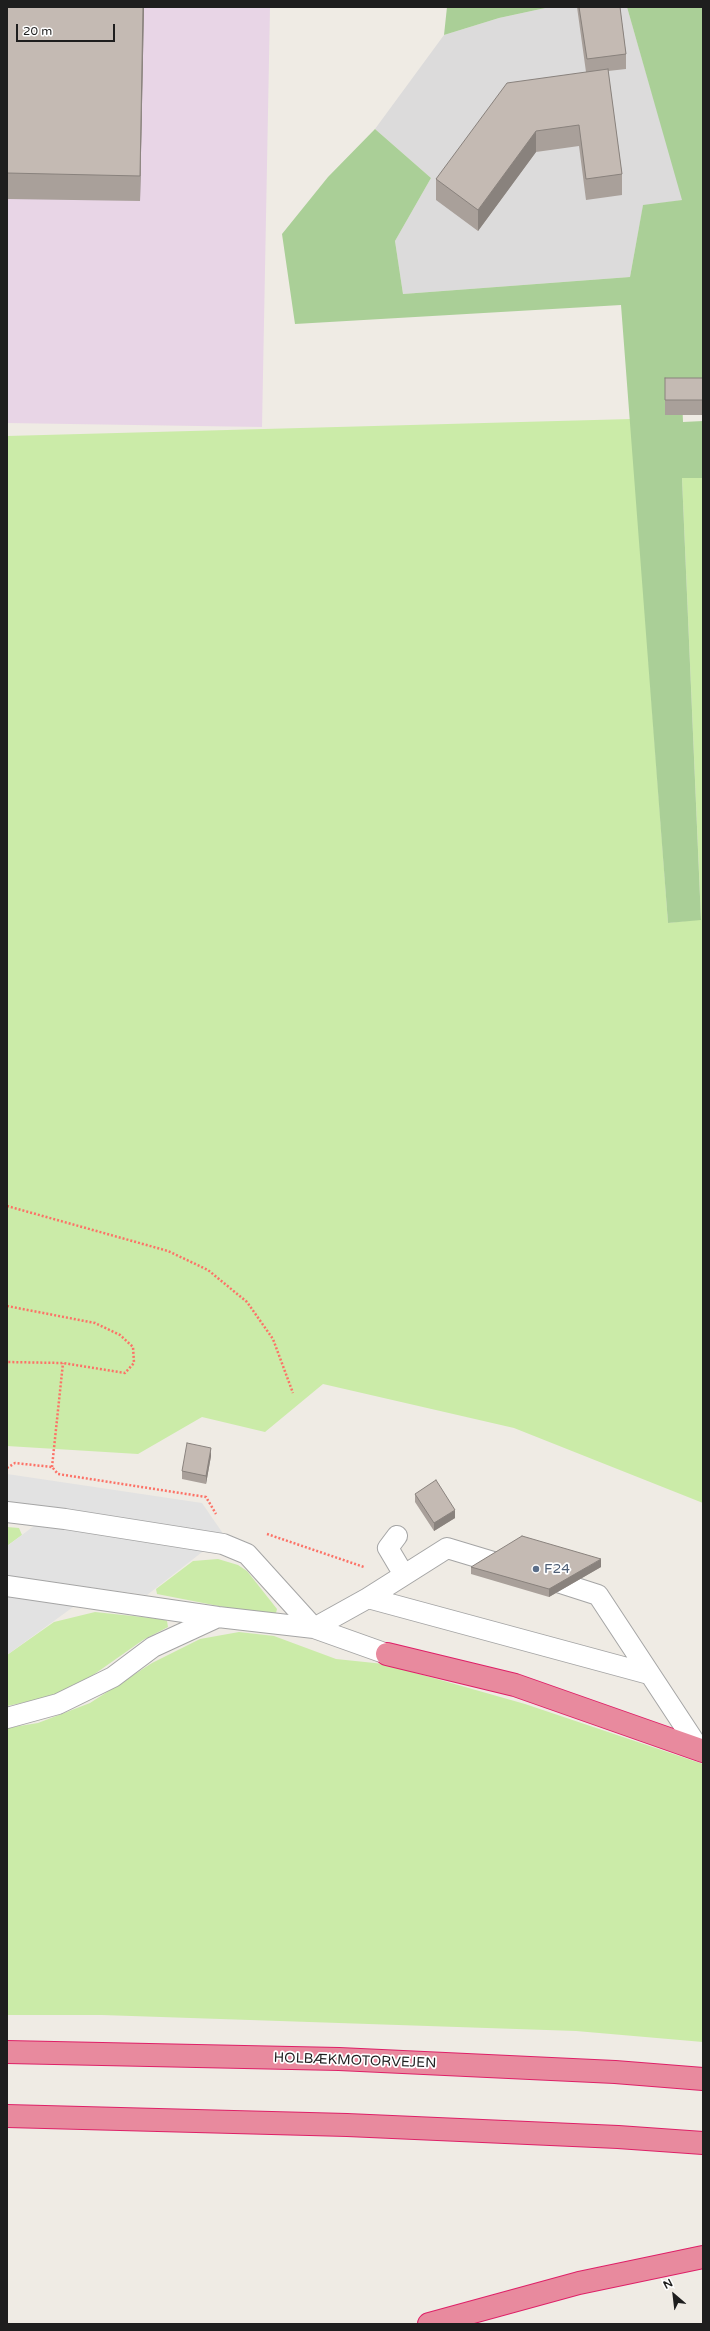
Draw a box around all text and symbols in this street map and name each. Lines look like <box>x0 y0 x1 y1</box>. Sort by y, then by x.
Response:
scale bar <box>18 16 117 42</box>
text: 20 m <box>23 24 52 38</box>
place label: F24 <box>544 1561 570 1577</box>
marker: F24 <box>531 1564 541 1574</box>
street label: HOLBÆKMOTORVEJEN <box>273 2050 437 2072</box>
north arrow <box>654 2275 694 2315</box>
text: N <box>661 2276 675 2292</box>

